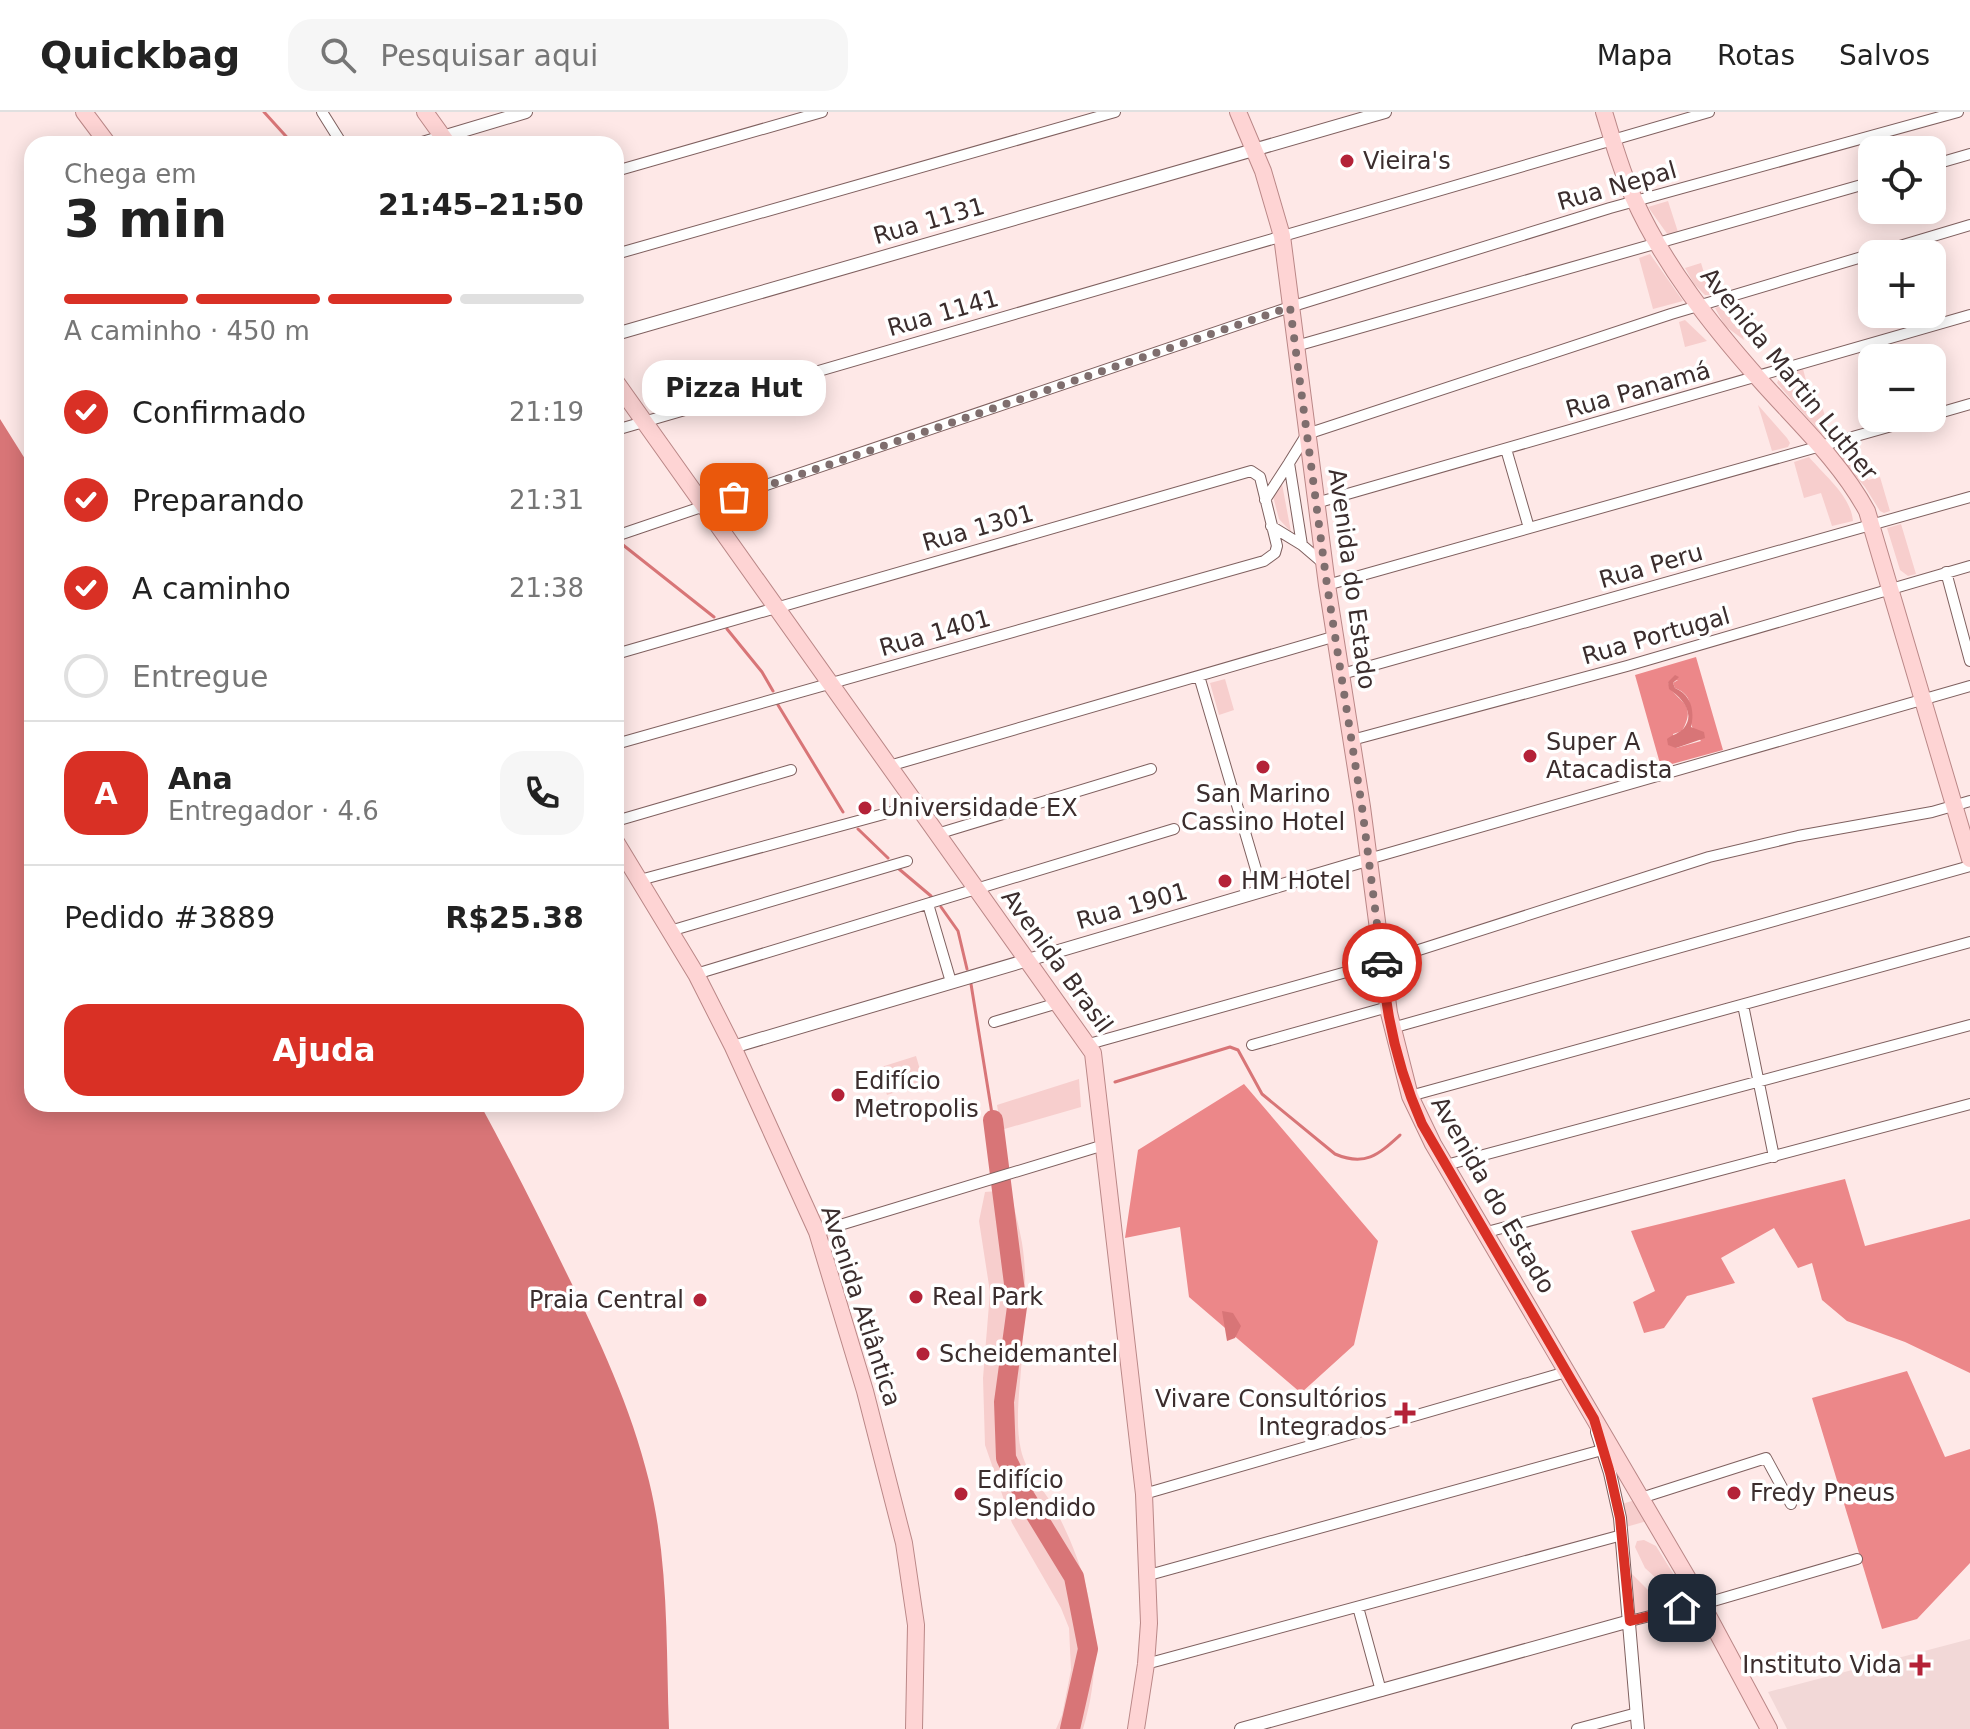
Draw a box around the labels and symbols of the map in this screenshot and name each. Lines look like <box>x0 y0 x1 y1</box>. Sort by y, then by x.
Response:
place label: Vieira's <box>1363 147 1451 175</box>
marker: Vieira's <box>1338 152 1356 170</box>
street label: Rua Nepal <box>1554 156 1680 216</box>
street label: Rua 1131 <box>870 192 988 250</box>
street label: Avenida Martin Luther <box>1695 262 1883 486</box>
street label: Rua 1141 <box>884 284 1002 342</box>
street label: Rua Panamá <box>1562 356 1714 424</box>
callout: Pizza Hut <box>642 361 826 417</box>
pin <box>700 463 768 531</box>
street label: Avenida do Estado <box>1323 467 1381 691</box>
street label: Rua 1301 <box>919 499 1037 557</box>
street label: Rua Peru <box>1596 538 1706 594</box>
street label: Rua Portugal <box>1579 602 1733 670</box>
street label: Rua 1401 <box>876 604 994 662</box>
place label: Super A Atacadista <box>1546 728 1673 784</box>
marker: Super A Atacadista <box>1521 747 1539 765</box>
marker: San Marino Cassino Hotel <box>1254 758 1272 776</box>
place label: San Marino Cassino Hotel <box>1181 780 1345 836</box>
place label: Universidade EX <box>881 794 1078 822</box>
marker: Universidade EX <box>856 799 874 817</box>
place label: HM Hotel <box>1241 867 1351 895</box>
marker: HM Hotel <box>1216 872 1234 890</box>
street label: Rua 1901 <box>1073 877 1191 935</box>
street label: Avenida Brasil <box>996 884 1118 1038</box>
courier <box>1342 923 1422 1003</box>
place label: Edifício Metropolis <box>854 1067 979 1123</box>
marker: Edifício Metropolis <box>829 1086 847 1104</box>
street label: Avenida do Estado <box>1425 1092 1561 1298</box>
street label: Avenida Atlântica <box>815 1202 907 1410</box>
place label: Real Park <box>932 1283 1043 1311</box>
place label: Praia Central <box>529 1286 684 1314</box>
marker: Real Park <box>907 1288 925 1306</box>
marker: Praia Central <box>691 1291 709 1309</box>
place label: Scheidemantel <box>939 1340 1118 1368</box>
marker: Scheidemantel <box>914 1345 932 1363</box>
place label: Vivare Consultórios Integrados <box>1155 1385 1387 1441</box>
marker: Vivare Consultórios Integrados <box>1394 1402 1416 1424</box>
place label: Edifício Splendido <box>977 1466 1096 1522</box>
place label: Fredy Pneus <box>1750 1479 1895 1507</box>
marker: Fredy Pneus <box>1725 1484 1743 1502</box>
marker: Edifício Splendido <box>952 1485 970 1503</box>
pin <box>1648 1574 1716 1642</box>
place label: Instituto Vida <box>1742 1651 1902 1679</box>
marker: Instituto Vida <box>1909 1654 1931 1676</box>

